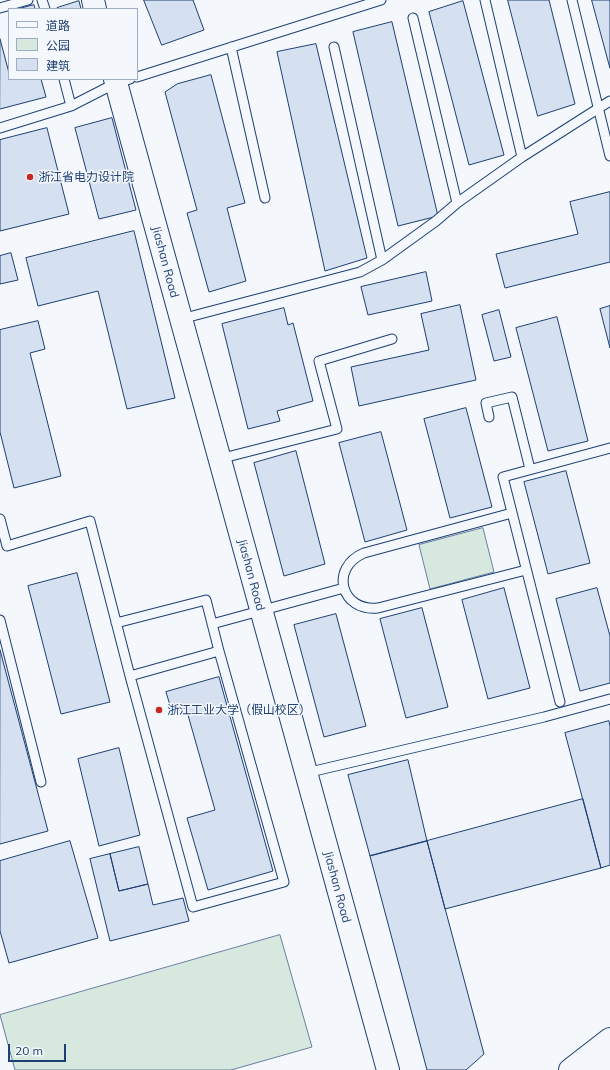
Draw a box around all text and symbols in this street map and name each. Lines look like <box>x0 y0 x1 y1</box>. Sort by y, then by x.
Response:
legend <box>8 8 138 80</box>
text: 道路 <box>46 18 70 33</box>
text: 公园 <box>46 38 70 53</box>
text: 建筑 <box>46 58 70 73</box>
place label: 浙江省电力设计院 <box>38 170 134 184</box>
marker: 浙江省电力设计院 <box>25 172 35 182</box>
street label: Jiashan Road <box>148 225 182 299</box>
street label: Jiashan Road <box>234 538 268 612</box>
place label: 浙江工业大学（假山校区） <box>167 703 311 717</box>
marker: 浙江工业大学（假山校区） <box>154 705 164 715</box>
street label: Jiashan Road <box>320 850 354 924</box>
scale bar <box>10 1036 68 1062</box>
text: 20 m <box>15 1043 43 1058</box>

